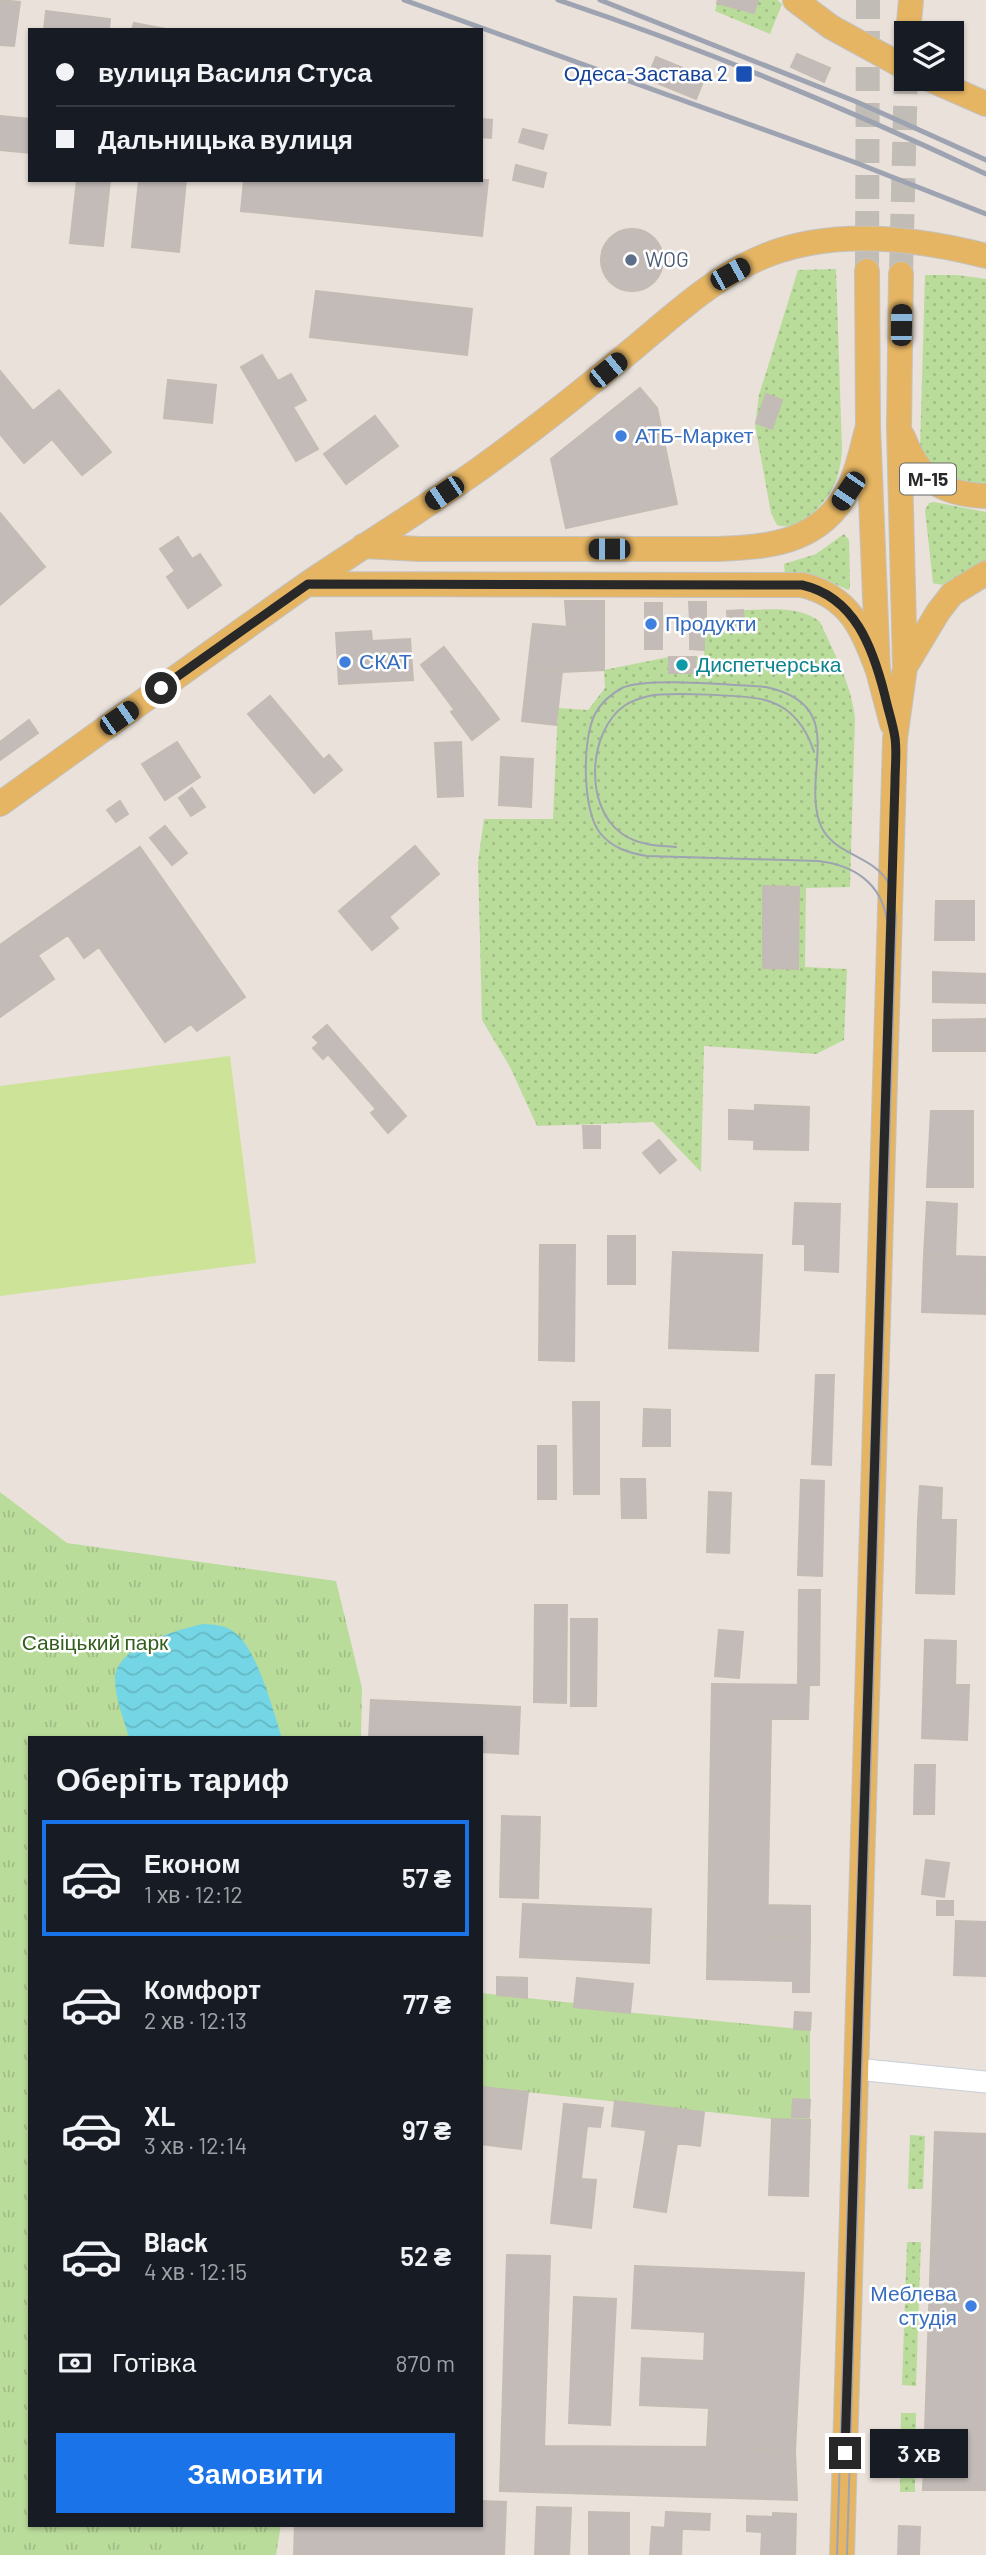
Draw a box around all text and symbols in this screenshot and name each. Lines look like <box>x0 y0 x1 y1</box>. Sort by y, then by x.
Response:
map controls <box>894 21 964 91</box>
button: layers <box>894 21 964 91</box>
text: вулиця Василя Стуса <box>98 56 372 87</box>
place label: Одеса-Застава 2 <box>564 60 728 85</box>
marker: Одеса-Застава 2 <box>734 64 754 84</box>
text: Дальницька вулиця <box>98 123 353 154</box>
place label: WOG <box>645 246 689 271</box>
marker: WOG <box>623 252 639 268</box>
car <box>707 255 754 293</box>
car <box>891 304 912 346</box>
car <box>586 349 631 391</box>
place label: АТБ-Маркет <box>635 422 754 447</box>
marker: АТБ-Маркет <box>613 428 629 444</box>
road number: М-15 <box>900 464 956 494</box>
car <box>828 468 869 514</box>
car <box>421 473 468 513</box>
car <box>589 539 631 560</box>
place label: Продукти <box>665 610 757 635</box>
marker: Продукти <box>643 616 659 632</box>
place label: СКАТ <box>359 648 412 673</box>
place label: Диспетчерська <box>696 651 842 676</box>
marker: СКАТ <box>337 654 353 670</box>
marker: Диспетчерська <box>674 657 690 673</box>
route start <box>145 672 177 704</box>
car <box>96 697 143 739</box>
park label: Савіцький парк <box>22 1629 169 1654</box>
text: Оберіть тариф <box>56 1759 289 1797</box>
icon: car <box>60 1847 123 1910</box>
text: Економ <box>144 1847 240 1878</box>
text: 57 ₴ <box>402 1862 451 1893</box>
text: 1 хв · 12:12 <box>144 1880 243 1908</box>
icon: car <box>60 1973 123 2036</box>
text: Комфорт <box>144 1973 261 2004</box>
text: 77 ₴ <box>403 1988 451 2019</box>
text: 2 хв · 12:13 <box>144 2006 247 2034</box>
icon: car <box>60 2099 123 2162</box>
text: XL <box>144 2100 175 2131</box>
text: 97 ₴ <box>402 2114 451 2145</box>
text: 3 хв · 12:14 <box>144 2131 247 2159</box>
icon: car <box>60 2225 123 2288</box>
text: Black <box>144 2226 208 2257</box>
text: 52 ₴ <box>400 2240 451 2271</box>
text: 4 хв · 12:15 <box>144 2257 247 2285</box>
place label: Меблева студія <box>870 2280 957 2329</box>
marker: Меблева студія <box>963 2298 979 2314</box>
icon: cash <box>56 2344 94 2382</box>
text: Готівка <box>112 2346 196 2377</box>
text: 870 m <box>396 2349 455 2377</box>
callout: 3 хв <box>870 2428 968 2478</box>
button: Замовити <box>56 2433 455 2513</box>
route end <box>829 2437 861 2469</box>
text: 3 хв <box>897 2439 941 2467</box>

